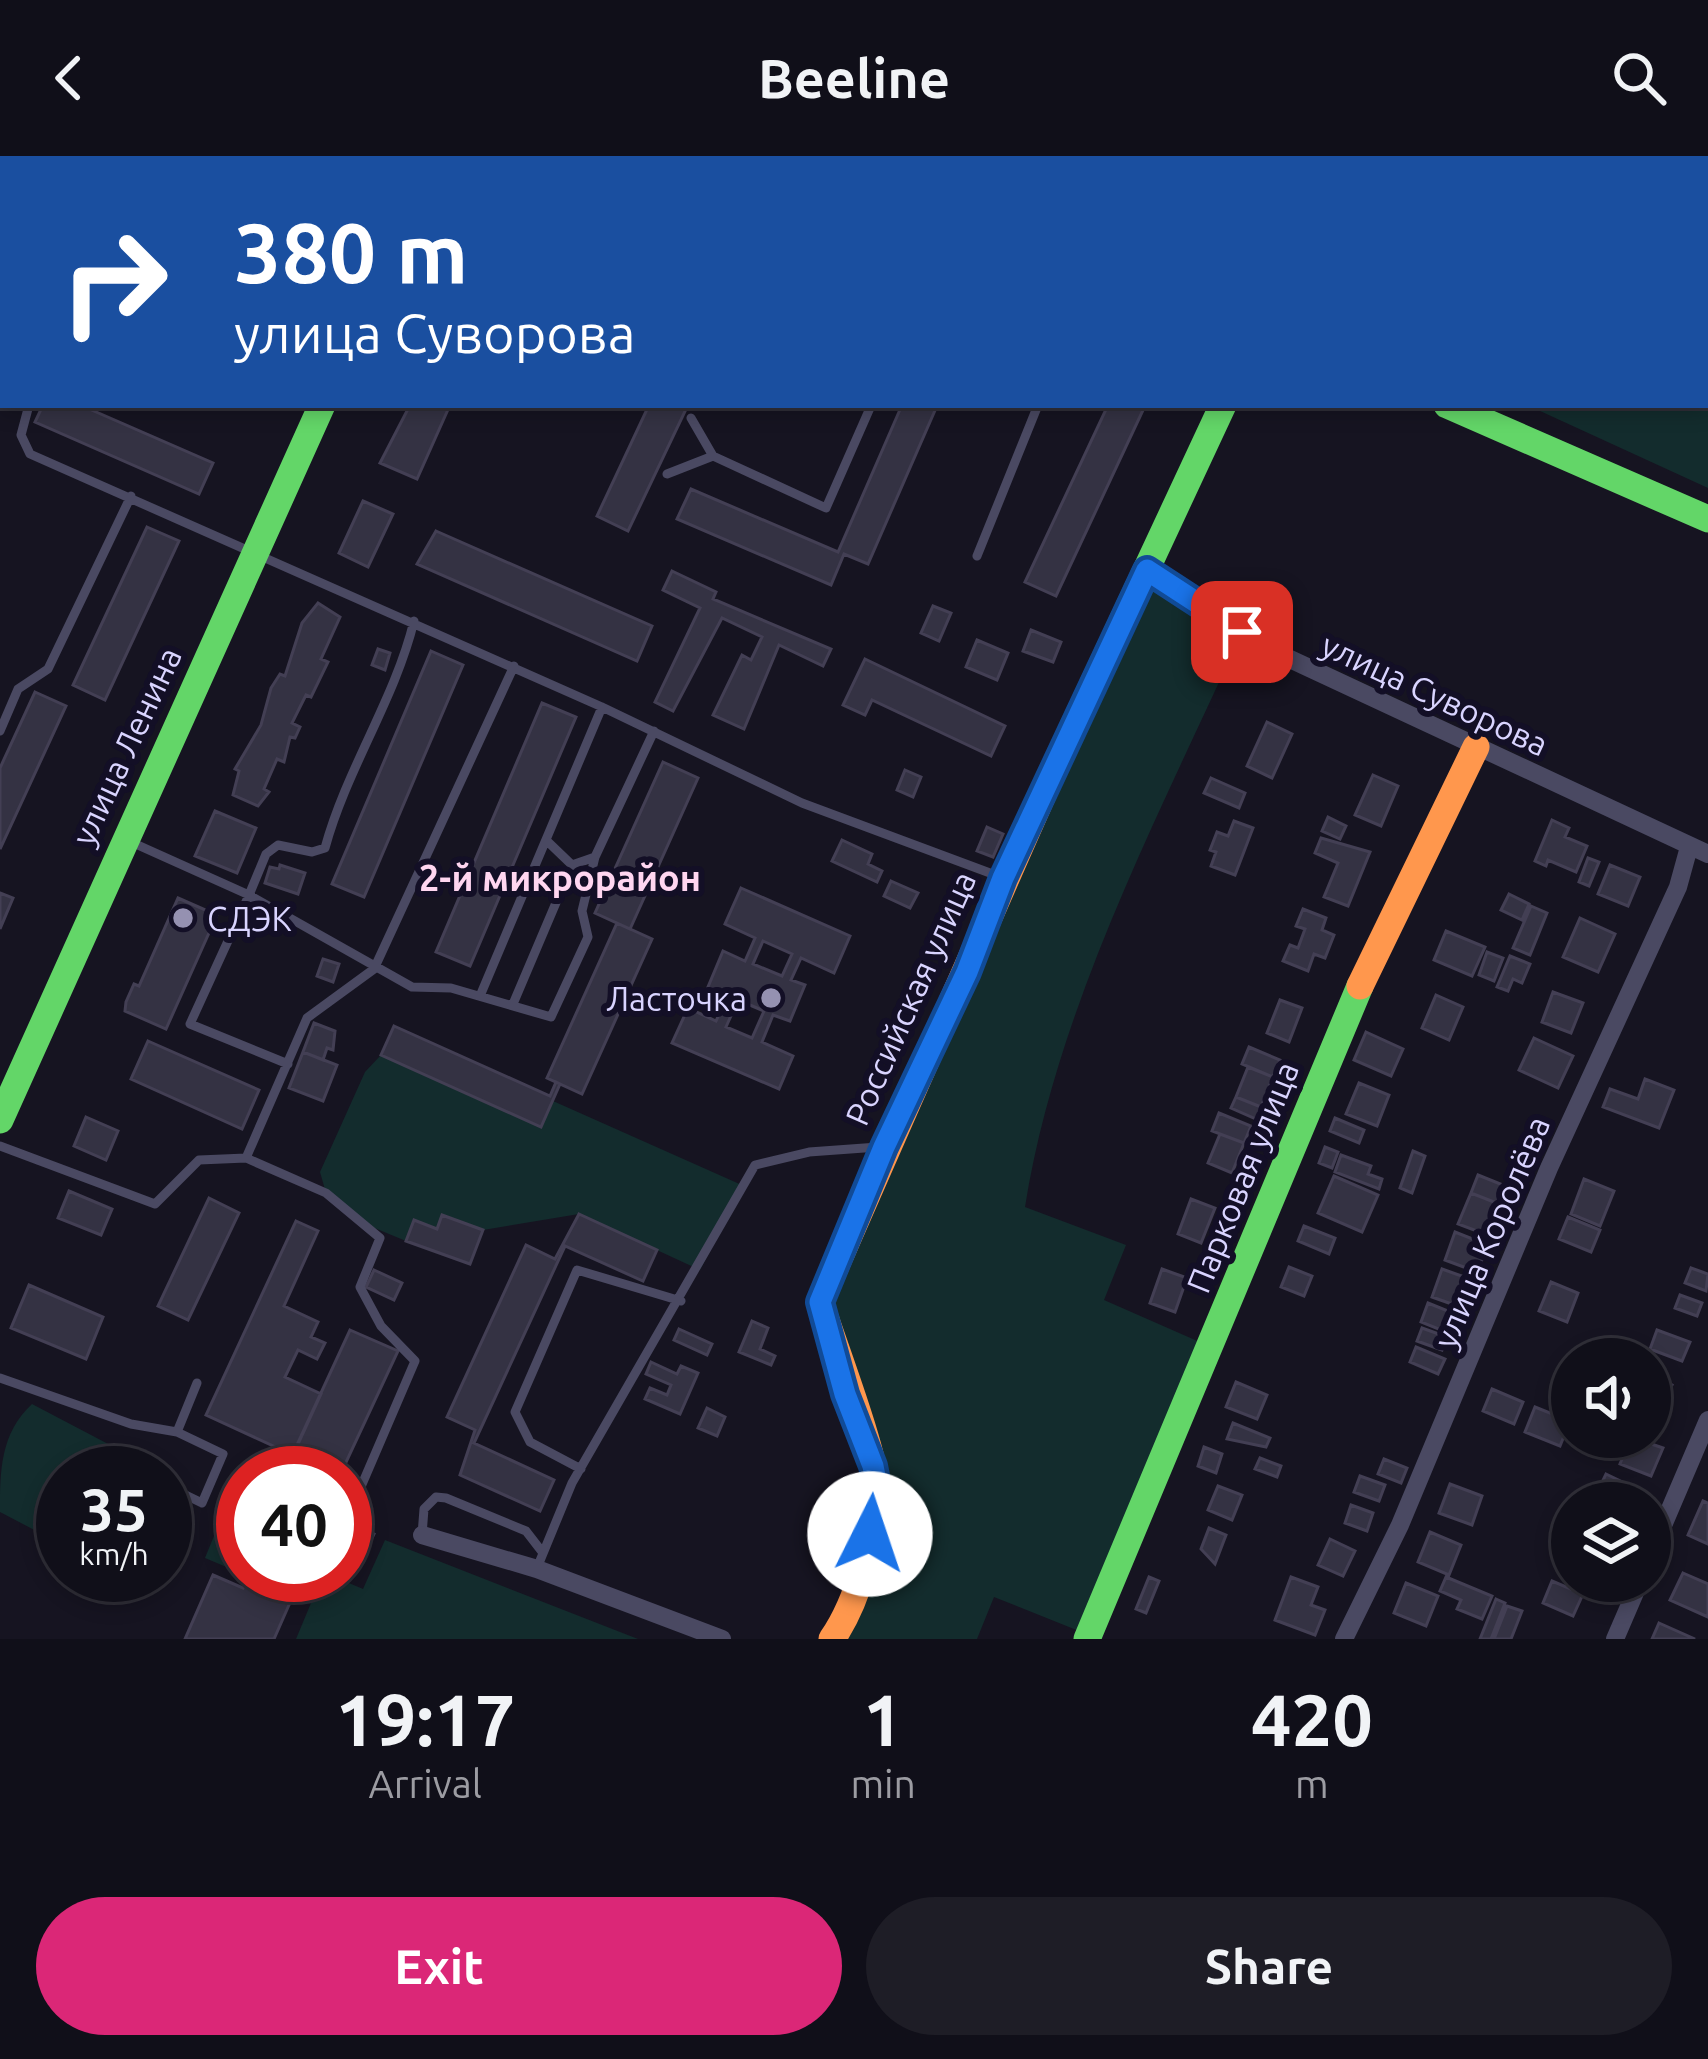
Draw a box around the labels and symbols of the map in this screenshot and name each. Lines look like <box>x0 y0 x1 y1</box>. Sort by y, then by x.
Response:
pin <box>1191 581 1293 683</box>
street label: улица Суворова <box>1316 625 1554 763</box>
street label: улица Ленина <box>64 641 188 851</box>
district label: 2-й микрорайон <box>419 857 701 898</box>
street label: Российская улица <box>838 866 982 1130</box>
place label: СДЭК <box>207 900 292 937</box>
marker: СДЭК <box>170 905 196 931</box>
place label: Ласточка <box>606 980 747 1017</box>
marker: Ласточка <box>758 985 784 1011</box>
street label: Парковая улица <box>1179 1056 1305 1298</box>
street label: улица Королёва <box>1425 1111 1557 1353</box>
speed limit sign: 40 <box>216 1446 372 1602</box>
position arrow <box>807 1471 933 1597</box>

